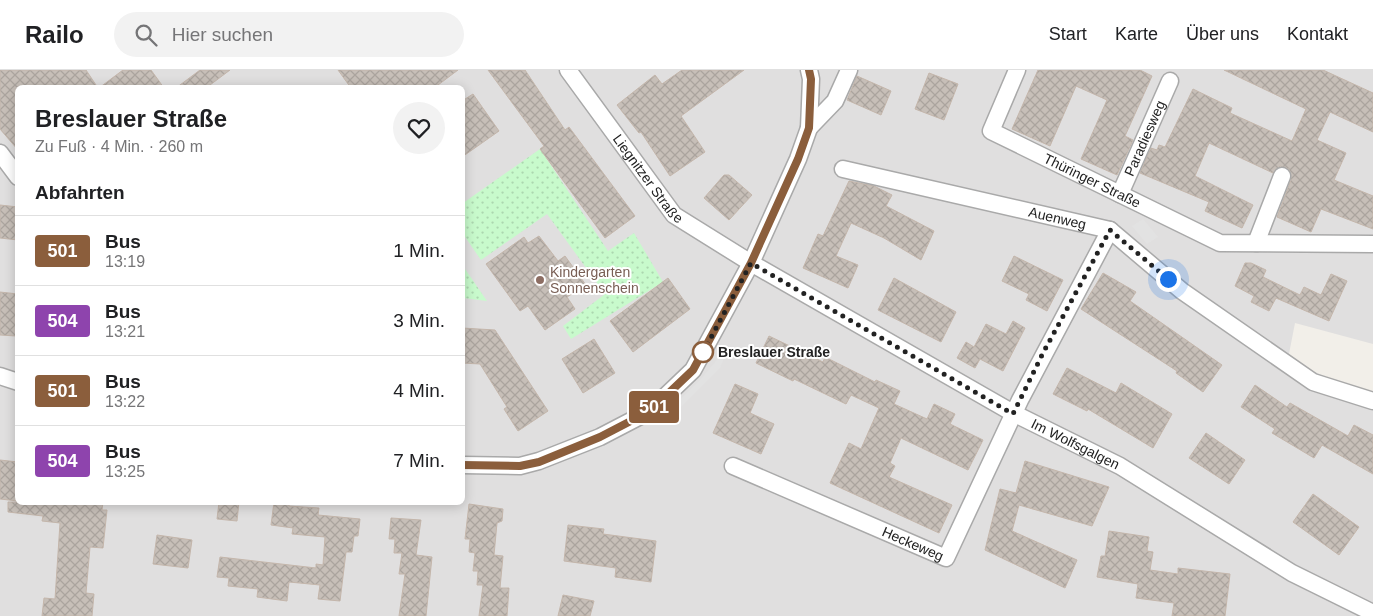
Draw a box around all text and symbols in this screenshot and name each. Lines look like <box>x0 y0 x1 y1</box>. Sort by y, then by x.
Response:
search box <box>114 12 464 57</box>
text: Railo <box>25 21 84 48</box>
icon: search <box>132 21 160 49</box>
text: Hier suchen <box>172 24 273 45</box>
text: Start <box>1049 24 1087 44</box>
text: Karte <box>1115 24 1158 44</box>
text: Über uns <box>1186 24 1259 44</box>
text: Kontakt <box>1287 24 1348 44</box>
street label: Paradiesweg <box>1121 98 1168 179</box>
button: heart <box>393 102 445 154</box>
text: Breslauer Straße <box>35 105 227 132</box>
street label: Liegnitzer Straße <box>610 131 686 227</box>
text: Zu Fuß · 4 Min. · 260 m <box>35 138 203 155</box>
street label: Thüringer Straße <box>1041 150 1144 211</box>
text: Abfahrten <box>35 182 125 203</box>
street label: Auenweg <box>1027 204 1088 232</box>
text: Bus <box>105 231 141 252</box>
text: 1 Min. <box>393 240 445 261</box>
text: 501 <box>47 241 78 261</box>
text: 13:19 <box>105 253 145 270</box>
place label: Kindergarten Sonnenschein <box>550 264 639 296</box>
your location <box>1156 267 1181 292</box>
marker: Kindergarten Sonnenschein <box>534 274 546 286</box>
text: Bus <box>105 301 141 322</box>
text: 3 Min. <box>393 310 445 331</box>
text: 504 <box>47 311 78 331</box>
text: 13:21 <box>105 323 145 340</box>
marker: Breslauer Straße <box>692 341 714 363</box>
place label: Breslauer Straße <box>718 344 830 360</box>
text: Bus <box>105 371 141 392</box>
text: 4 Min. <box>393 380 445 401</box>
text: 501 <box>47 381 78 401</box>
line badge: 501 <box>625 391 683 423</box>
text: 13:22 <box>105 393 145 410</box>
text: 501 <box>639 397 669 417</box>
street label: Im Wolfsgalgen <box>1029 415 1122 473</box>
text: Bus <box>105 441 141 462</box>
text: 7 Min. <box>393 450 445 471</box>
text: 504 <box>47 451 78 471</box>
text: 13:25 <box>105 463 145 480</box>
street label: Heckeweg <box>880 523 946 564</box>

